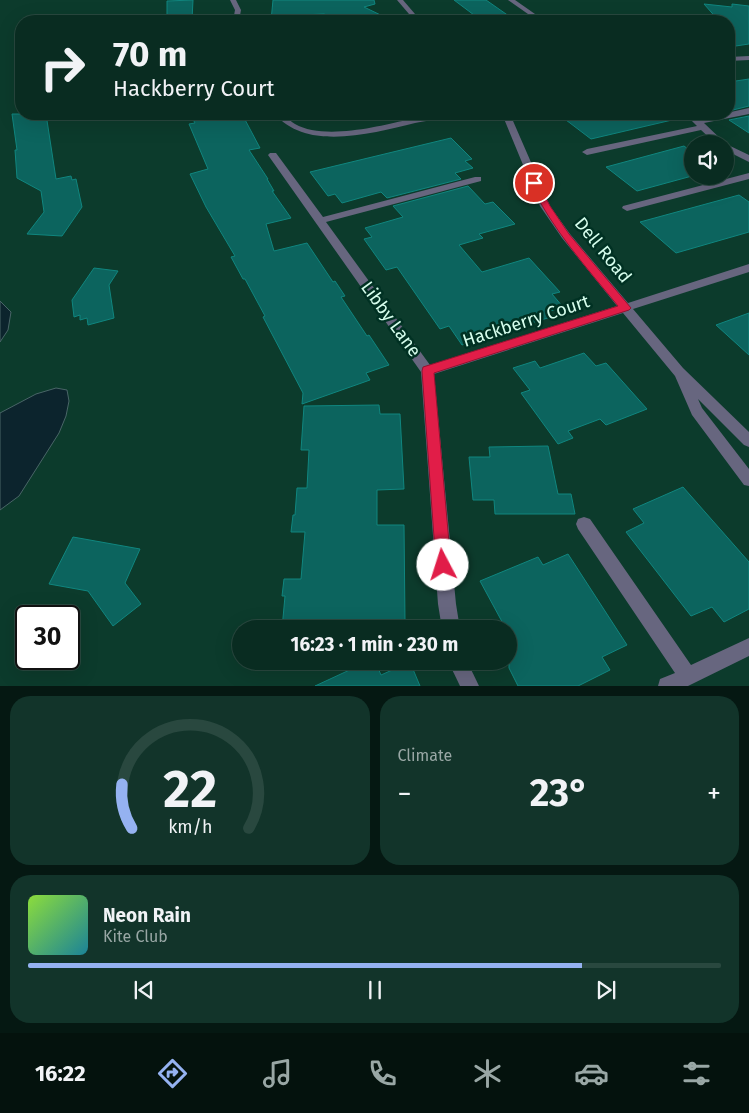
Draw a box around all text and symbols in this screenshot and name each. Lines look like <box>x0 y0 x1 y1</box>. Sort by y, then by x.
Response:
text: 70 m <box>113 33 187 75</box>
icon: right <box>30 35 95 100</box>
text: Hackberry Court <box>113 75 274 102</box>
map controls <box>684 135 734 185</box>
button: sound <box>684 135 734 185</box>
pin <box>513 162 555 204</box>
icon: arrive <box>520 169 548 197</box>
street label: Dell Road <box>570 213 636 287</box>
street label: Libby Lane <box>356 277 426 361</box>
street label: Hackberry Court <box>460 290 593 352</box>
position arrow <box>416 538 468 590</box>
speed limit sign: 30 <box>15 605 80 670</box>
text: 16:23 · 1 min · 230 m <box>291 633 458 656</box>
text: Climate <box>398 746 452 765</box>
text: 22 <box>163 758 217 821</box>
text: 23° <box>530 770 589 816</box>
text: − <box>398 777 412 810</box>
text: + <box>707 777 721 810</box>
text: km/h <box>168 816 212 838</box>
text: Neon Rain <box>103 904 191 927</box>
text: Kite Club <box>103 927 168 946</box>
icon: previous <box>130 976 158 1004</box>
icon: pause <box>361 976 389 1004</box>
icon: next <box>592 976 620 1004</box>
icon: directions <box>155 1056 190 1091</box>
icon: music <box>260 1056 295 1091</box>
icon: phone <box>365 1056 400 1091</box>
icon: climate <box>470 1056 505 1091</box>
icon: car <box>574 1056 609 1091</box>
icon: filters <box>679 1056 714 1091</box>
text: 16:22 <box>35 1060 86 1087</box>

